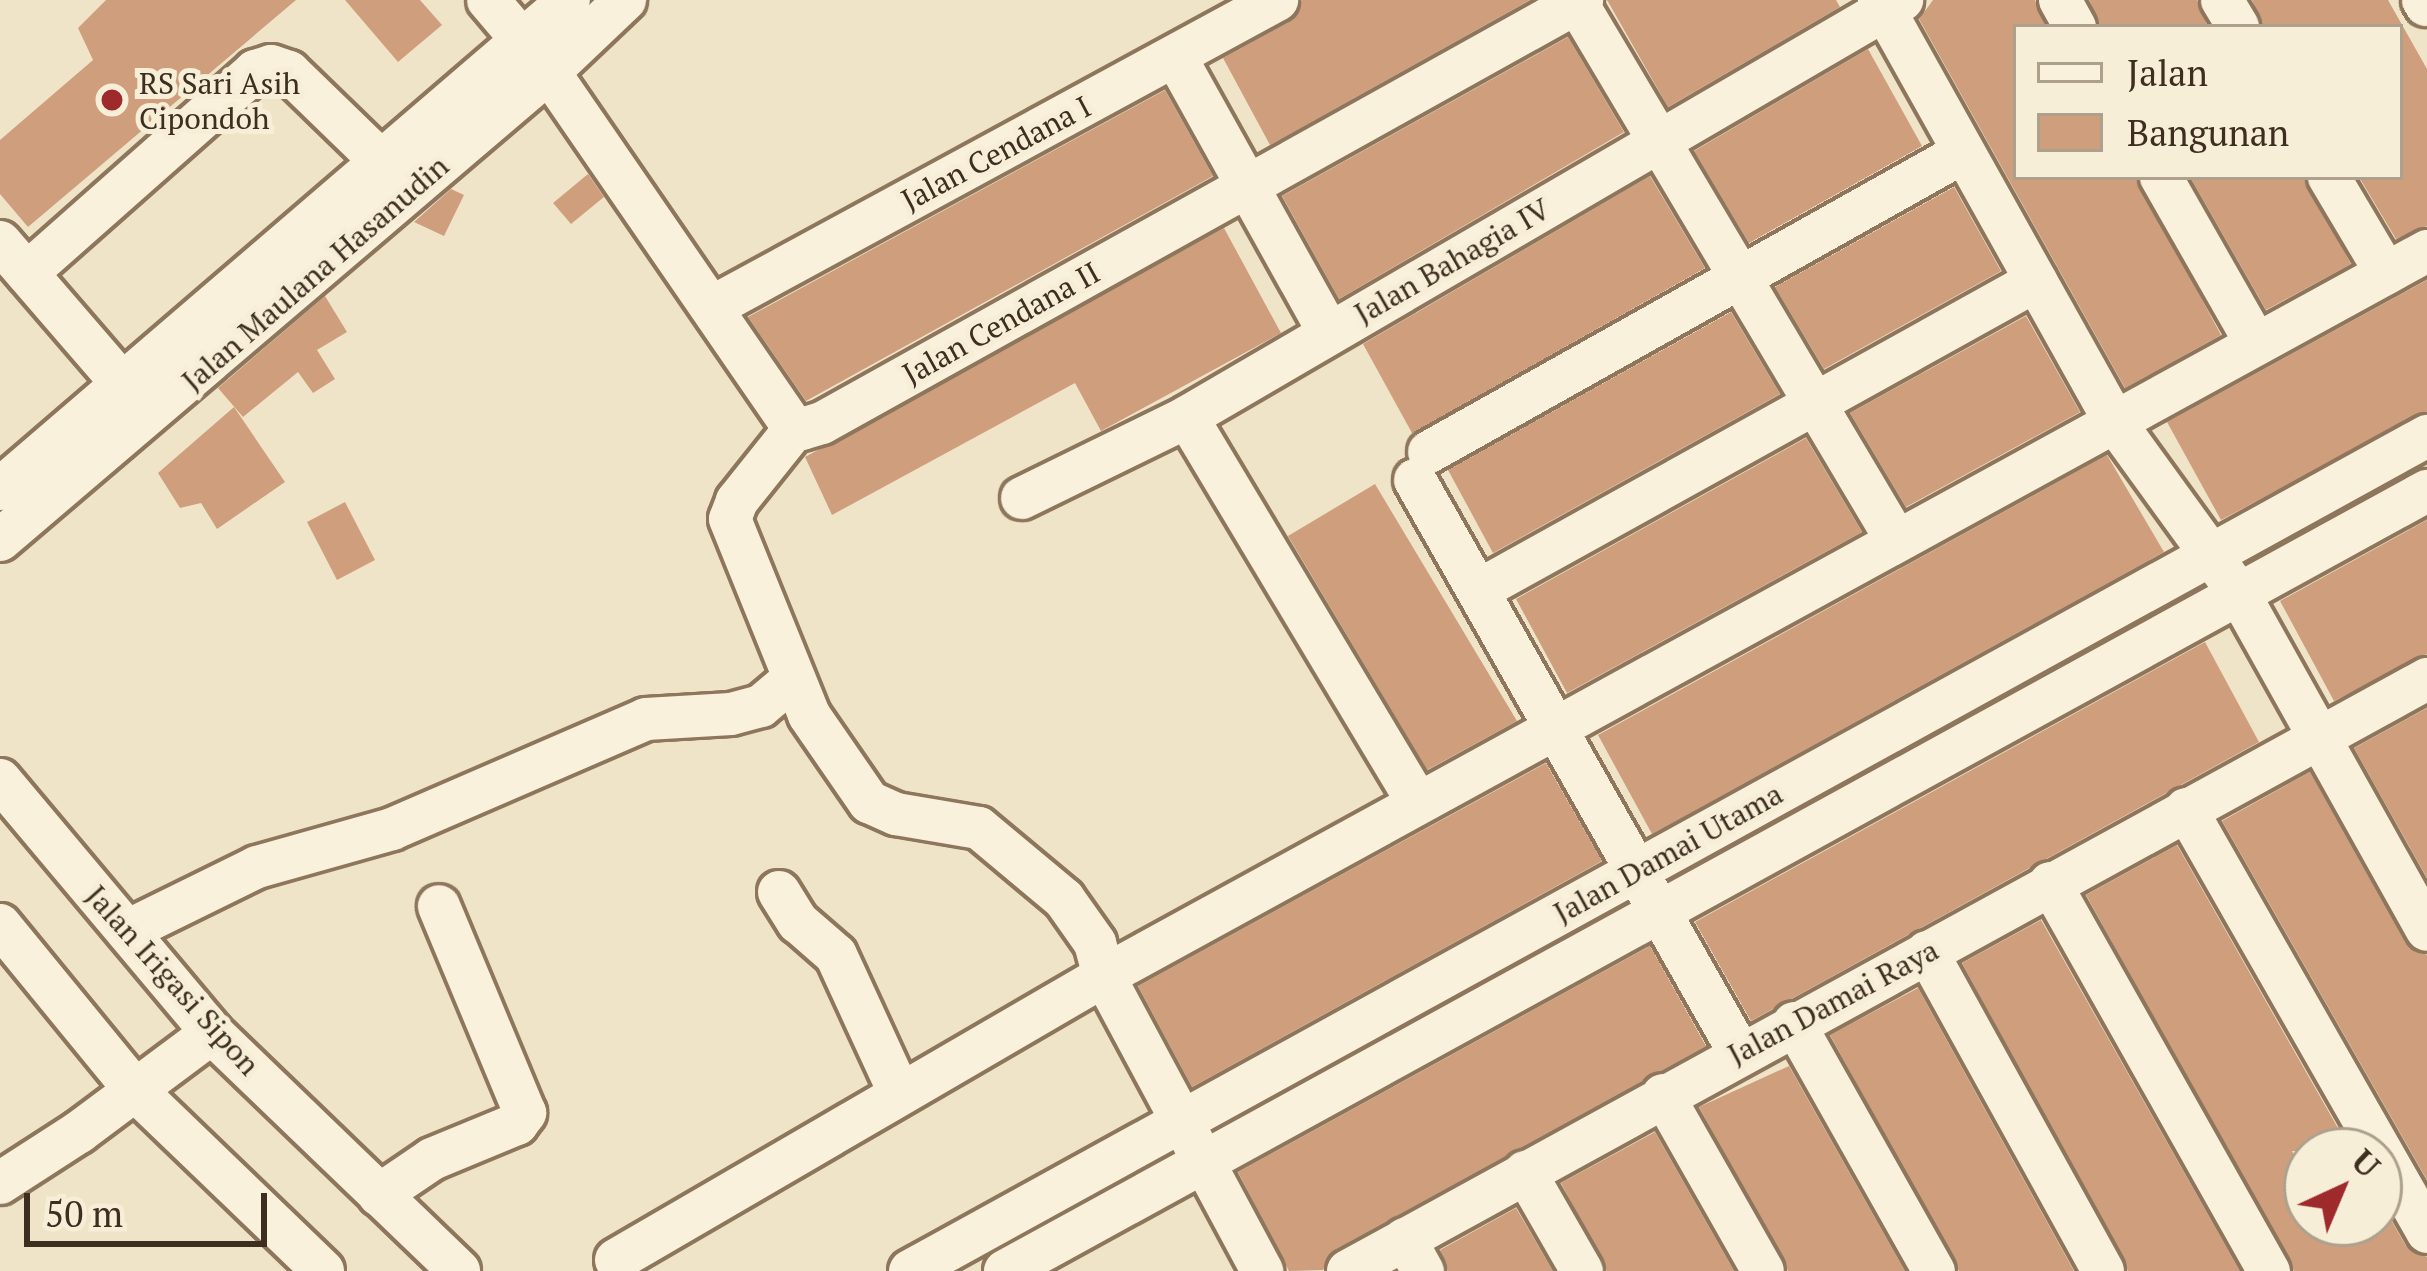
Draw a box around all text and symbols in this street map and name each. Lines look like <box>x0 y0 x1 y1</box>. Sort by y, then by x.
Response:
legend <box>2013 24 2403 180</box>
text: Jalan <box>2127 49 2208 96</box>
place label: RS Sari Asih Cipondoh <box>139 65 301 136</box>
marker: RS Sari Asih Cipondoh <box>96 84 128 116</box>
street label: Jalan Cendana I <box>895 88 1097 218</box>
text: Bangunan <box>2127 109 2289 156</box>
street label: Jalan Maulana Hasanudin <box>174 148 456 398</box>
street label: Jalan Bahagia IV <box>1348 191 1556 331</box>
street label: Jalan Cendana II <box>896 254 1106 392</box>
street label: Jalan Damai Utama <box>1547 775 1789 931</box>
street label: Jalan Irigasi Sipon <box>78 878 268 1082</box>
street label: Jalan Damai Raya <box>1722 931 1944 1073</box>
north arrow <box>2283 1127 2403 1247</box>
text: U <box>2343 1139 2390 1187</box>
scale bar <box>30 1169 273 1243</box>
text: 50 m <box>45 1190 123 1237</box>

